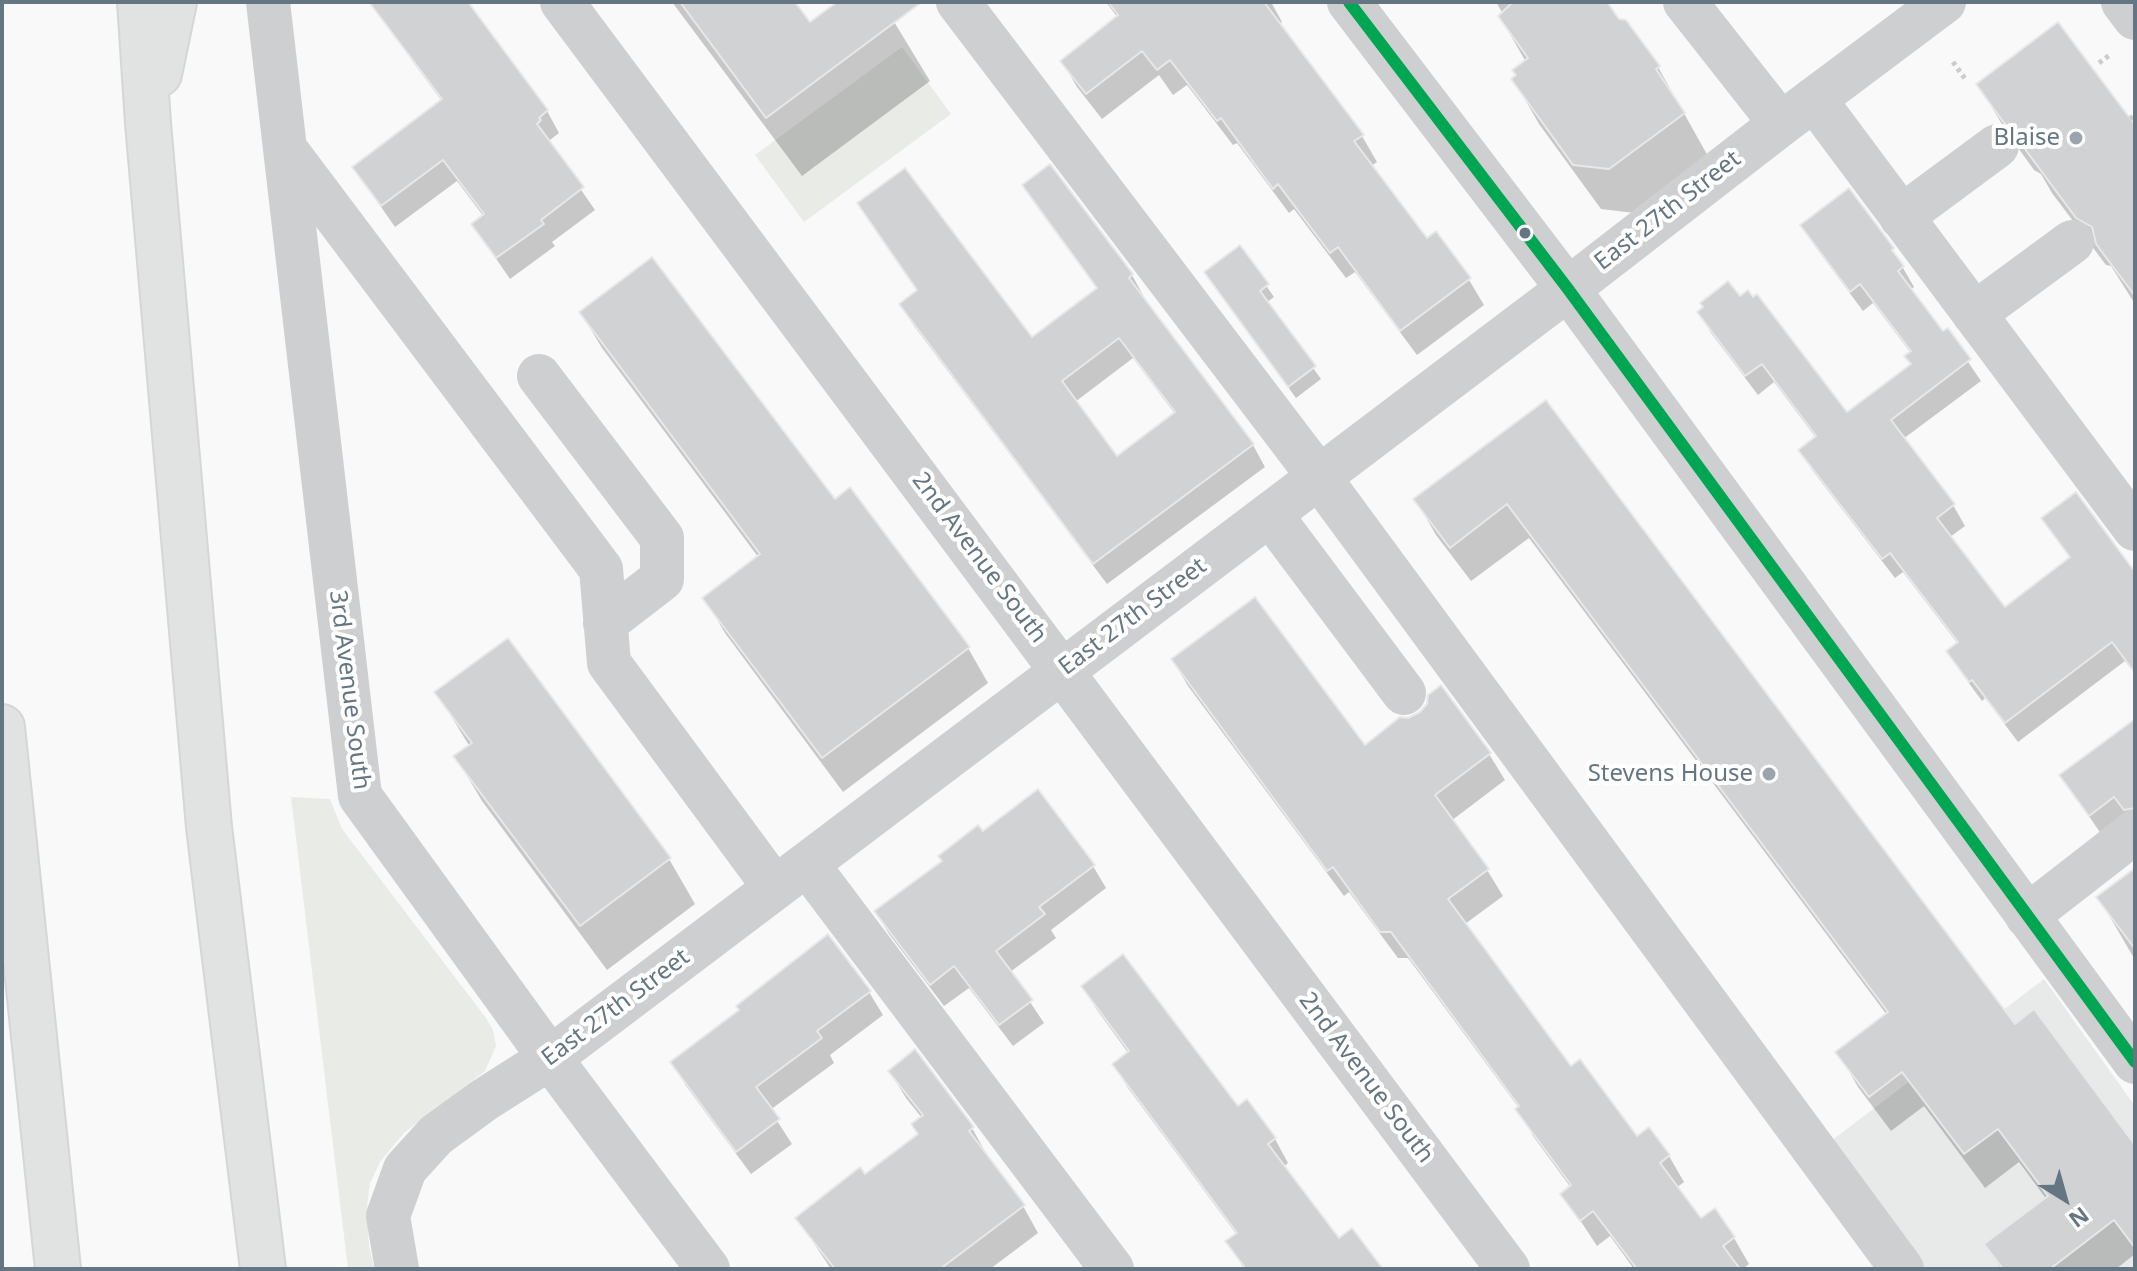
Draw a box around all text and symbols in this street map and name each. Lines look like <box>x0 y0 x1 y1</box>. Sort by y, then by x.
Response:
place label: Blaise <box>1994 124 2060 152</box>
marker: Blaise <box>2067 129 2085 147</box>
street label: East 27th Street <box>1589 145 1747 277</box>
unlabelled marker <box>1517 225 1533 241</box>
street label: 2nd Avenue South <box>905 467 1053 649</box>
street label: East 27th Street <box>1053 552 1213 682</box>
street label: 3rd Avenue South <box>322 589 376 791</box>
place label: Stevens House <box>1588 760 1753 788</box>
marker: Stevens House <box>1760 765 1778 783</box>
street label: East 27th Street <box>536 943 696 1073</box>
street label: 2nd Avenue South <box>1292 987 1440 1169</box>
north arrow <box>2025 1159 2105 1239</box>
text: N <box>2063 1201 2096 1236</box>

